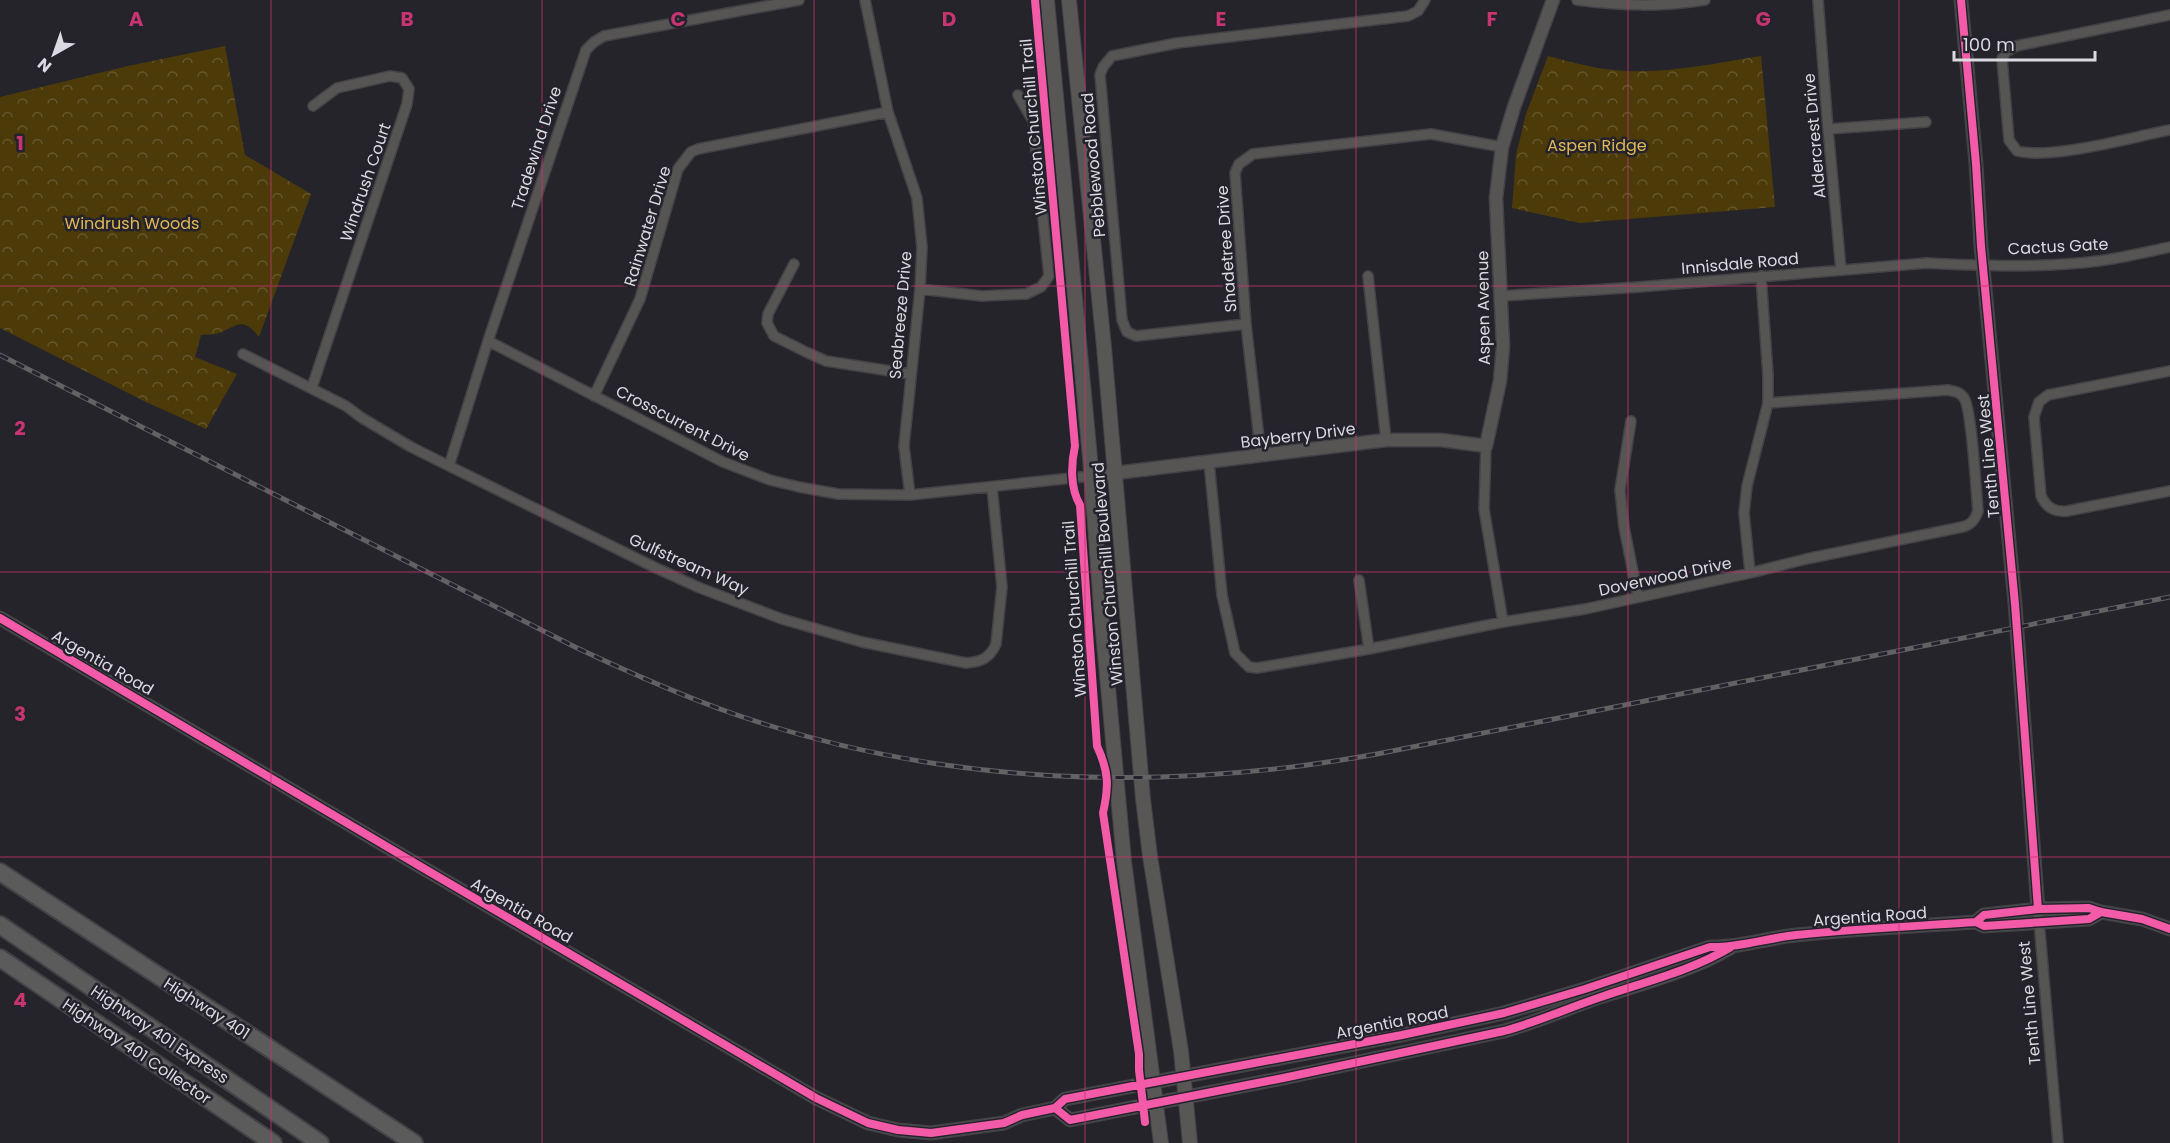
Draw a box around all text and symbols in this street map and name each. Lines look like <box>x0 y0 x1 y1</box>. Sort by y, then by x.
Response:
text: A <box>129 5 144 33</box>
text: B <box>400 5 414 33</box>
text: C <box>670 5 686 33</box>
text: D <box>942 5 956 33</box>
text: E <box>1216 5 1226 33</box>
text: F <box>1487 5 1498 33</box>
text: G <box>1755 5 1771 33</box>
north arrow <box>24 24 84 84</box>
scale bar <box>1954 24 2095 62</box>
text: 100 m <box>1963 32 2015 57</box>
street label: Winston Churchill Trail <box>1014 38 1053 216</box>
text: N <box>33 52 57 78</box>
street label: Aldercrest Drive <box>1798 72 1831 200</box>
street label: Tradewind Drive <box>506 83 567 213</box>
street label: Pebblewood Road <box>1076 92 1111 238</box>
street label: Windrush Court <box>334 119 397 245</box>
text: 1 <box>16 129 24 157</box>
park label: Aspen Ridge <box>1547 134 1647 157</box>
street label: Rainwater Drive <box>618 163 677 289</box>
street label: Shadetree Drive <box>1211 185 1242 313</box>
park label: Windrush Woods <box>65 212 199 235</box>
street label: Cactus Gate <box>2007 232 2109 261</box>
street label: Innisdale Road <box>1680 247 1800 280</box>
street label: Seabreeze Drive <box>883 250 918 380</box>
street label: Aspen Avenue <box>1471 250 1496 365</box>
street label: Crosscurrent Drive <box>612 380 754 467</box>
street label: Tenth Line West <box>1972 393 2005 519</box>
text: 2 <box>14 414 26 442</box>
street label: Bayberry Drive <box>1239 417 1357 454</box>
street label: Winston Churchill Boulevard <box>1086 461 1129 687</box>
street label: Winston Churchill Trail <box>1057 520 1092 698</box>
street label: Gulfstream Way <box>625 528 752 601</box>
street label: Doverwood Drive <box>1597 551 1734 602</box>
street label: Argentia Road <box>48 624 158 701</box>
text: 3 <box>14 700 26 728</box>
street label: Argentia Road <box>467 872 577 949</box>
street label: Argentia Road <box>1812 901 1928 932</box>
street label: Tenth Line West <box>2013 940 2046 1066</box>
street label: Highway 401 <box>159 972 254 1045</box>
street label: Highway 401 Express <box>86 980 233 1089</box>
text: 4 <box>13 986 27 1014</box>
street label: Highway 401 Collector <box>58 993 216 1110</box>
street label: Argentia Road <box>1334 1000 1450 1045</box>

